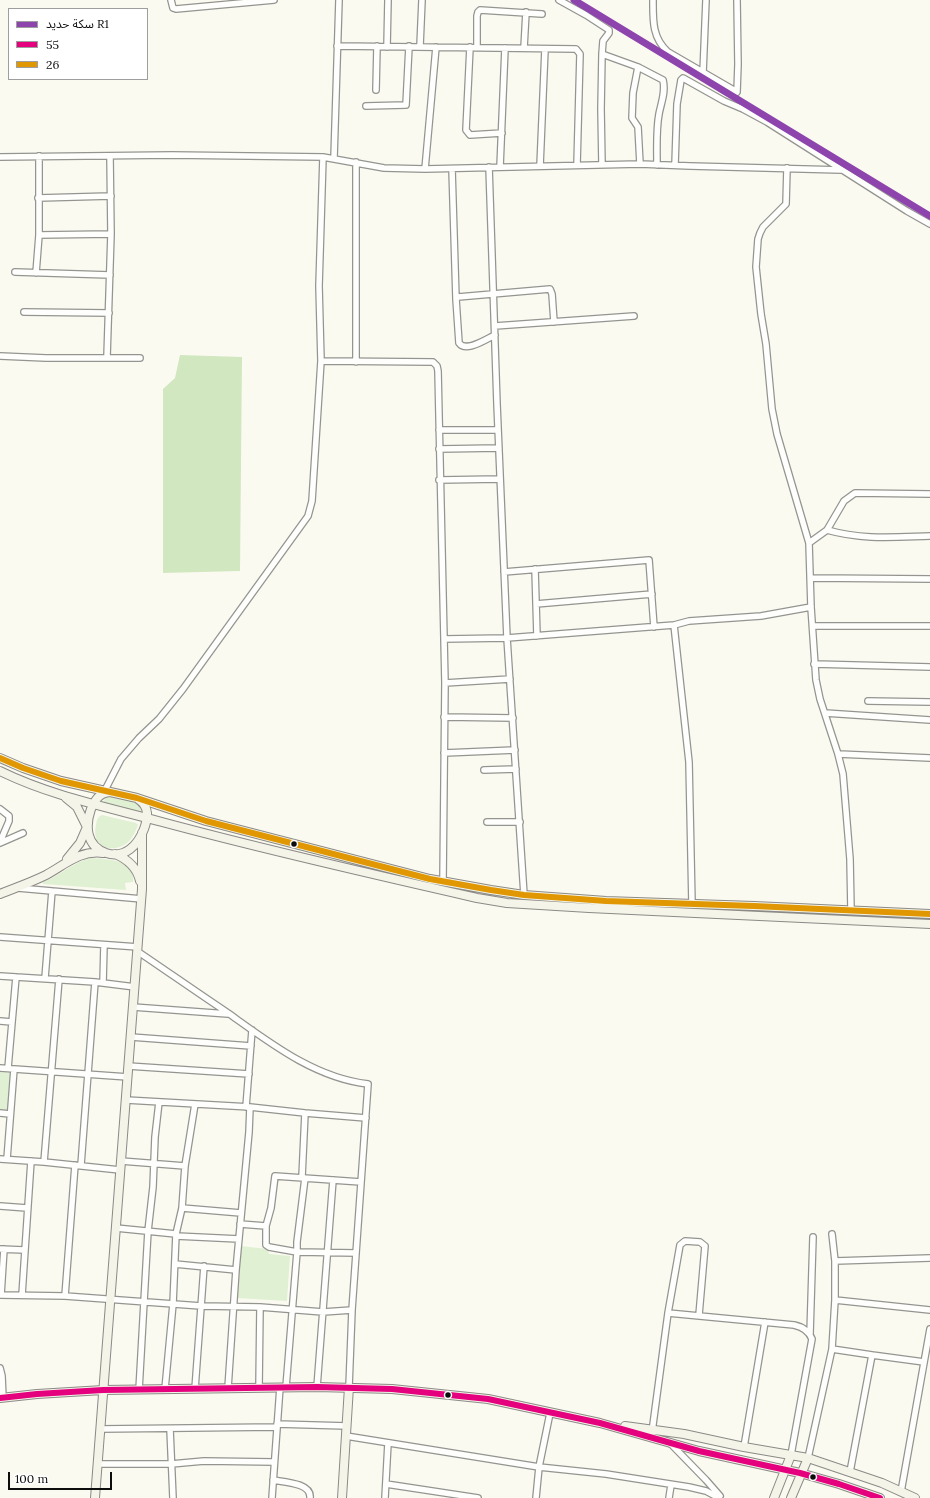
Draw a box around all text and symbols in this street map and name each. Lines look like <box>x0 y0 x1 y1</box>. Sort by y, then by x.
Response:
legend <box>8 8 148 80</box>
text: سكة حديد R1 <box>46 16 109 31</box>
text: 55 <box>46 37 59 52</box>
text: 26 <box>46 57 59 72</box>
unlabelled marker <box>289 839 299 849</box>
unlabelled marker <box>443 1390 453 1400</box>
scale bar <box>10 1464 114 1490</box>
text: 100 m <box>15 1471 48 1486</box>
unlabelled marker <box>808 1472 818 1482</box>

